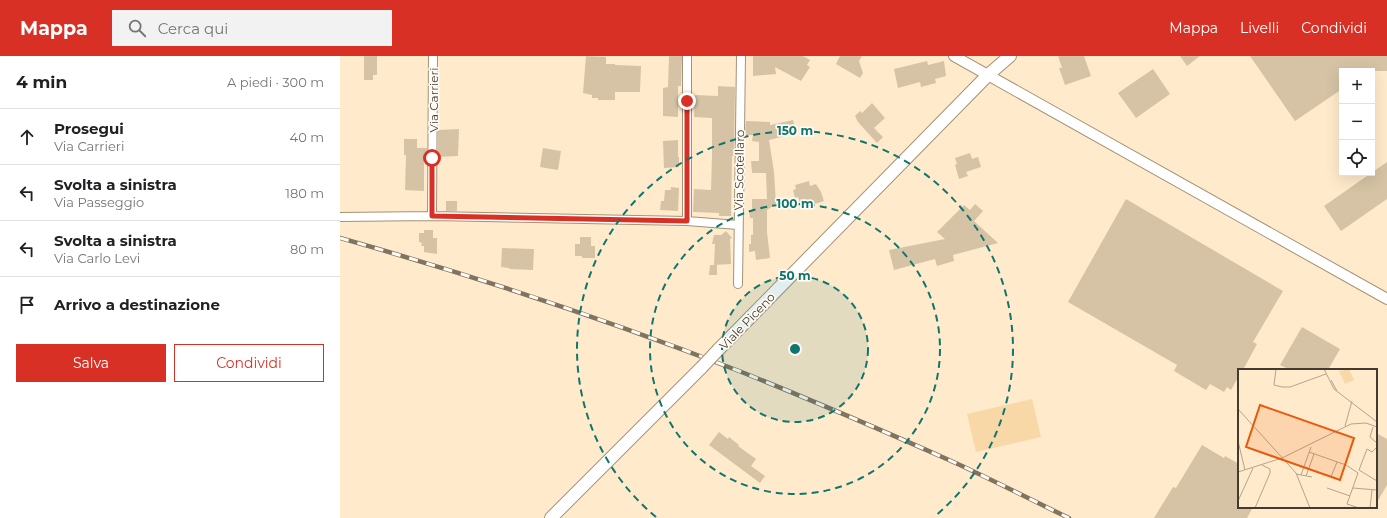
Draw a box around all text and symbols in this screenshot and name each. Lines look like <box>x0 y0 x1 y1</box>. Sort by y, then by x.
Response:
search box <box>112 10 392 46</box>
text: Mappa <box>20 17 88 40</box>
icon: search <box>126 17 148 39</box>
text: Cerca qui <box>158 19 228 38</box>
text: Mappa <box>1169 19 1218 37</box>
text: Livelli <box>1240 19 1279 37</box>
text: Condividi <box>1301 19 1367 37</box>
street label: Via Carrieri <box>426 68 441 132</box>
map controls <box>1339 68 1375 176</box>
button: + <box>1339 68 1375 104</box>
text: 4 min <box>16 72 67 92</box>
text: A piedi · 300 m <box>227 74 324 90</box>
route end <box>678 92 696 110</box>
button: − <box>1339 104 1375 140</box>
text: Prosegui <box>54 119 124 138</box>
text: 150 m <box>777 123 813 138</box>
icon: ahead <box>16 126 38 148</box>
text: 40 m <box>290 129 324 145</box>
street label: Via Scotellaro <box>731 129 747 211</box>
text: Via Carrieri <box>54 138 124 154</box>
button: locate <box>1339 140 1375 176</box>
route start <box>423 149 441 167</box>
text: Svolta a sinistra <box>54 175 177 194</box>
icon: left <box>16 182 38 204</box>
text: 180 m <box>285 185 324 201</box>
text: Via Passeggio <box>54 194 144 210</box>
text: 100 m <box>777 196 813 211</box>
text: Svolta a sinistra <box>54 231 177 250</box>
icon: left <box>16 238 38 260</box>
text: 80 m <box>290 241 324 257</box>
text: Via Carlo Levi <box>54 250 140 266</box>
text: 50 m <box>779 268 811 283</box>
street label: Viale Piceno <box>716 289 778 353</box>
icon: arrive <box>16 294 38 316</box>
text: Arrivo a destinazione <box>54 295 220 314</box>
centre of rings <box>788 342 802 356</box>
button: Salva <box>16 344 166 382</box>
button: Condividi <box>174 344 324 382</box>
inset map <box>1238 369 1377 508</box>

